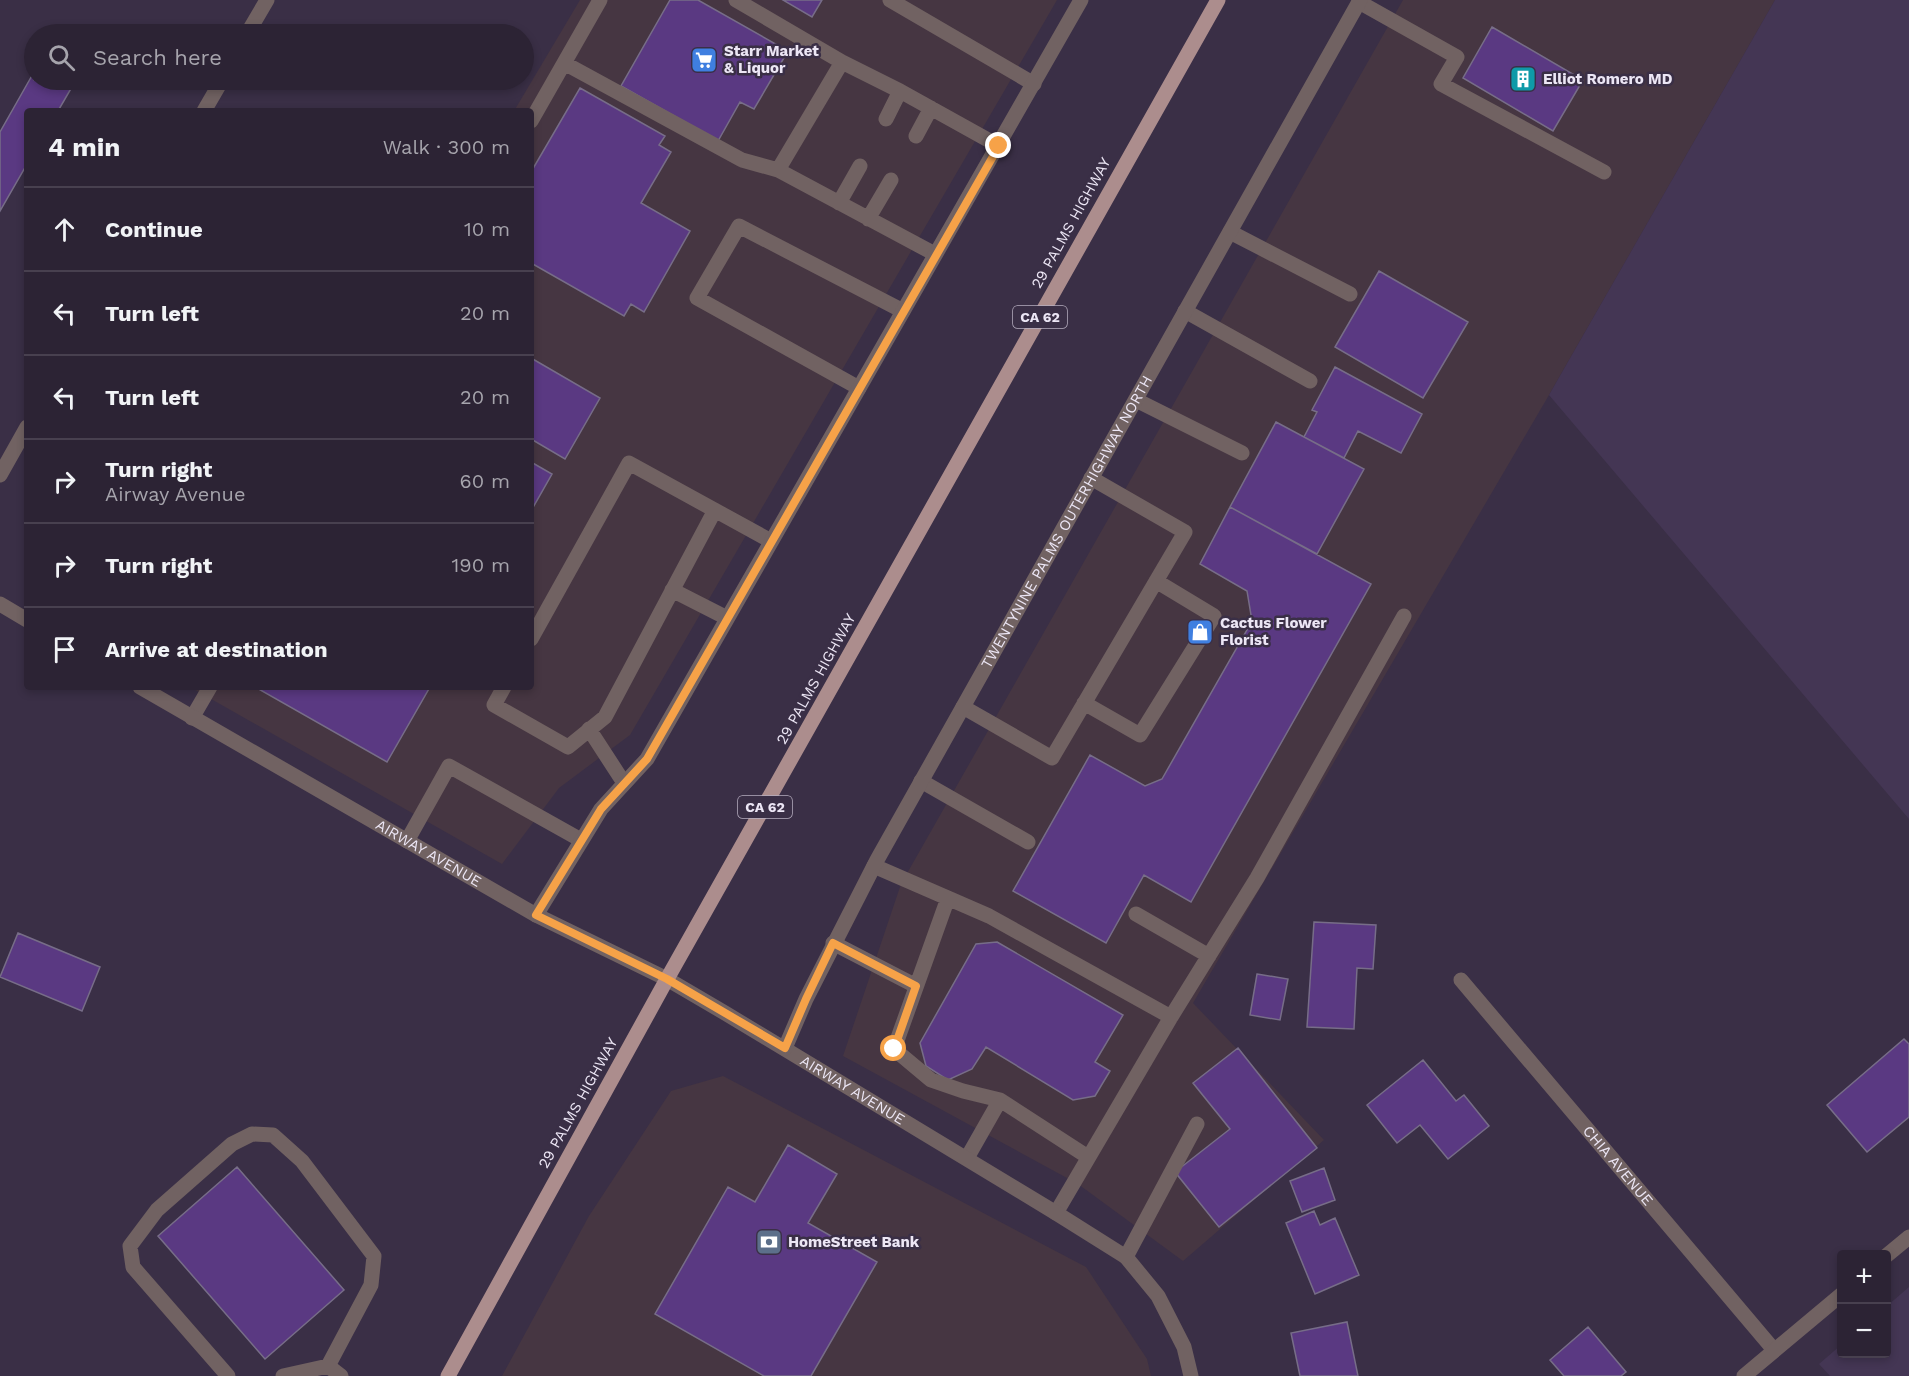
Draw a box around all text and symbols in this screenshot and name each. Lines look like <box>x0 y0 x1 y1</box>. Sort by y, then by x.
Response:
search box <box>24 24 534 90</box>
icon: search <box>45 41 78 74</box>
place label: Starr Market & Liquor <box>724 42 819 77</box>
text: Search here <box>93 45 222 70</box>
supermarket icon: Starr Market & Liquor <box>689 45 719 75</box>
building icon: Elliot Romero MD <box>1508 64 1538 94</box>
place label: Elliot Romero MD <box>1543 70 1673 88</box>
text: 4 min <box>48 132 120 162</box>
route end <box>985 132 1011 158</box>
text: Walk · 300 m <box>383 135 510 159</box>
street label: 29 PALMS HIGHWAY <box>1028 154 1115 291</box>
icon: ahead <box>48 213 81 246</box>
text: Continue <box>105 217 203 242</box>
text: 10 m <box>464 217 510 241</box>
icon: left <box>48 297 81 330</box>
text: Turn left <box>105 301 199 326</box>
text: 20 m <box>460 301 510 325</box>
road number: CA 62 <box>1013 306 1067 328</box>
street label: TWENTYNINE PALMS OUTERHIGHWAY NORTH <box>977 372 1156 672</box>
icon: left <box>48 381 81 414</box>
text: Turn left <box>105 385 199 410</box>
text: 20 m <box>460 385 510 409</box>
text: Turn right <box>105 457 212 482</box>
icon: right <box>48 465 81 498</box>
text: 60 m <box>460 469 510 493</box>
text: Airway Avenue <box>105 482 246 506</box>
icon: right <box>48 549 81 582</box>
text: Turn right <box>105 553 212 578</box>
text: 190 m <box>452 553 510 577</box>
street label: 29 PALMS HIGHWAY <box>773 610 860 747</box>
place label: Cactus Flower Florist <box>1220 614 1327 649</box>
shop icon: Cactus Flower Florist <box>1185 617 1215 647</box>
icon: arrive <box>48 633 81 666</box>
text: Arrive at destination <box>105 637 328 662</box>
road number: CA 62 <box>738 796 792 818</box>
street label: AIRWAY AVENUE <box>373 816 485 891</box>
street label: 29 PALMS HIGHWAY <box>535 1034 622 1171</box>
route start <box>880 1035 906 1061</box>
street label: AIRWAY AVENUE <box>797 1052 908 1129</box>
street label: CHIA AVENUE <box>1579 1122 1657 1209</box>
bank icon: HomeStreet Bank <box>754 1227 784 1257</box>
place label: HomeStreet Bank <box>788 1233 920 1251</box>
map controls <box>1837 1250 1891 1358</box>
button: + <box>1837 1250 1891 1304</box>
button: − <box>1837 1304 1891 1358</box>

